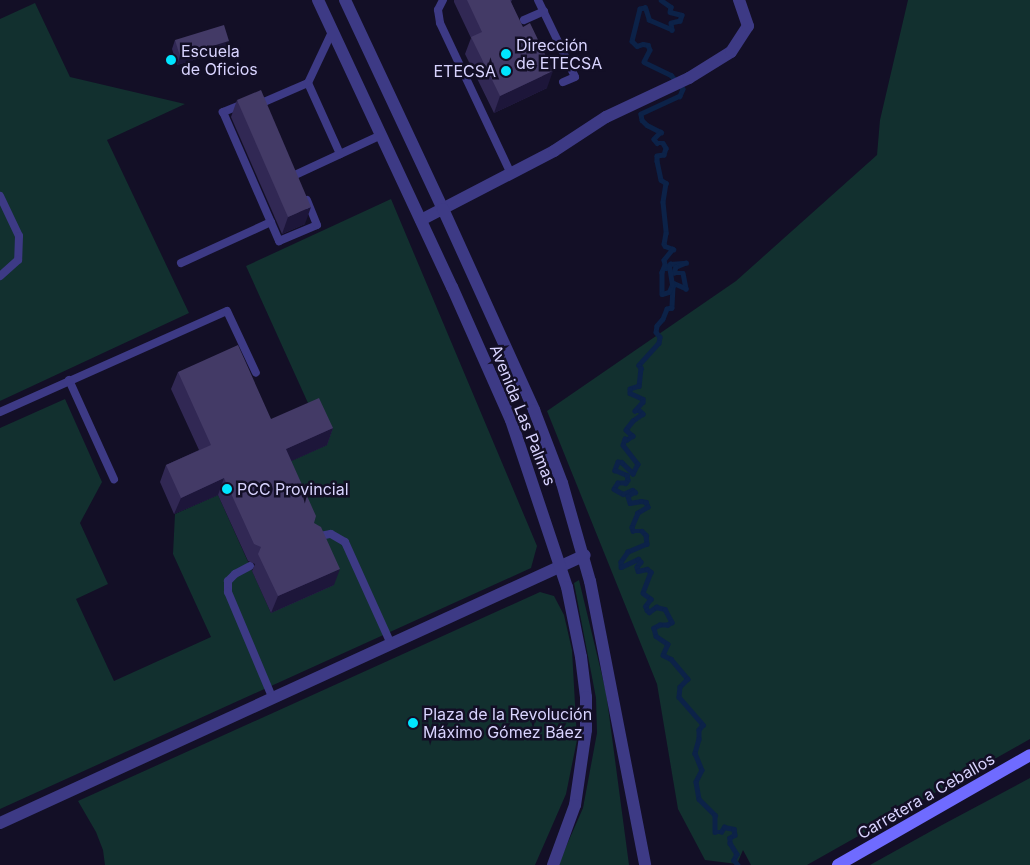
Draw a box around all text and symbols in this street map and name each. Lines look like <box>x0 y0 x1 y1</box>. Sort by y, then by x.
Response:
place label: Dirección de ETECSA <box>516 35 602 73</box>
place label: Escuela de Oficios <box>181 41 258 79</box>
marker: Dirección de ETECSA <box>500 48 512 60</box>
marker: Escuela de Oficios <box>165 54 177 66</box>
place label: ETECSA <box>433 61 496 81</box>
marker: ETECSA <box>500 65 512 77</box>
street label: Avenida Las Palmas <box>486 342 560 488</box>
place label: PCC Provincial <box>237 479 349 499</box>
marker: PCC Provincial <box>221 483 233 495</box>
place label: Plaza de la Revolución Máximo Gómez Báez <box>423 704 592 742</box>
marker: Plaza de la Revolución Máximo Gómez Báez <box>407 717 419 729</box>
street label: Carretera a Ceballos <box>854 749 998 843</box>

